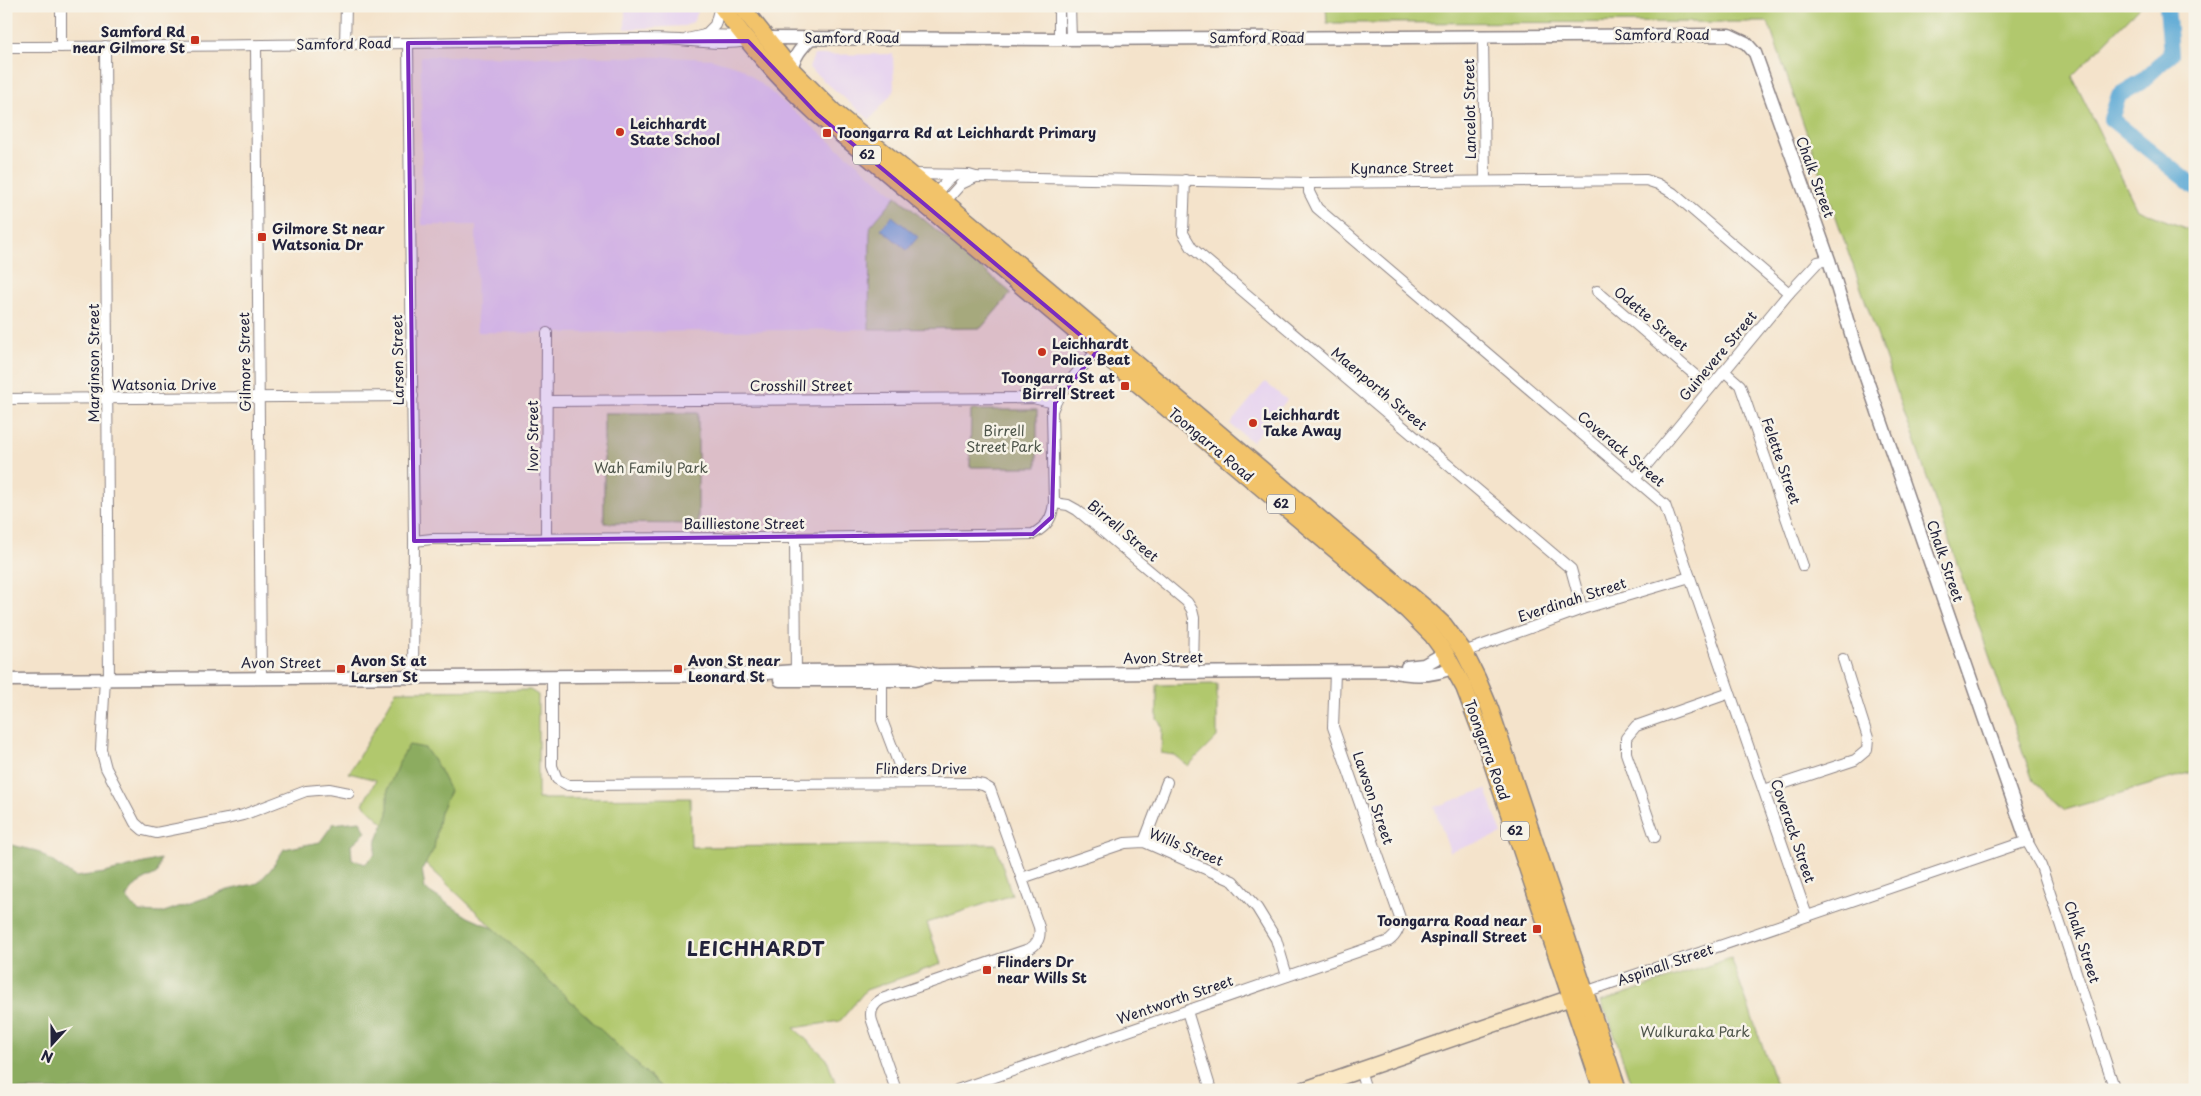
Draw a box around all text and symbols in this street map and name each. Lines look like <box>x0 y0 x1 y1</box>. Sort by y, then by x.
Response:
place label: Samford Rd near Gilmore St <box>73 21 186 58</box>
street label: Samford Road <box>1614 24 1710 45</box>
street label: Samford Road <box>804 27 900 48</box>
street label: Samford Road <box>1209 27 1305 48</box>
street label: Samford Road <box>296 32 392 55</box>
marker: Samford Rd near Gilmore St <box>189 34 201 46</box>
street label: Lancelot Street <box>1458 58 1481 160</box>
place label: Leichhardt State School <box>630 113 720 150</box>
place label: Toongarra Rd at Leichhardt Primary <box>837 122 1096 143</box>
marker: Leichhardt State School <box>614 126 626 138</box>
marker: Toongarra Rd at Leichhardt Primary <box>821 127 833 139</box>
street label: Chalk Street <box>1791 133 1840 221</box>
road number: 62 <box>853 146 881 164</box>
street label: Kynance Street <box>1350 156 1454 179</box>
place label: Gilmore St near Watsonia Dr <box>272 218 386 255</box>
marker: Gilmore St near Watsonia Dr <box>256 231 268 243</box>
street label: Odette Street <box>1610 281 1693 356</box>
street label: Marginson Street <box>83 303 104 422</box>
street label: Guinevere Street <box>1674 306 1762 405</box>
street label: Gilmore Street <box>233 312 256 412</box>
street label: Larsen Street <box>386 314 409 406</box>
place label: Leichhardt Police Beat <box>1052 333 1130 370</box>
street label: Maenporth Street <box>1327 342 1432 435</box>
marker: Leichhardt Police Beat <box>1036 346 1048 358</box>
place label: Toongarra St at Birrell Street <box>1001 367 1115 404</box>
street label: Watsonia Drive <box>111 374 217 395</box>
street label: Crosshill Street <box>750 375 853 396</box>
marker: Toongarra St at Birrell Street <box>1119 380 1131 392</box>
street label: Ivor Street <box>522 400 543 472</box>
street label: Toongarra Road <box>1164 403 1259 487</box>
place label: Leichhardt Take Away <box>1263 404 1342 441</box>
street label: Coverack Street <box>1573 406 1670 492</box>
street label: Felette Street <box>1757 415 1806 507</box>
marker: Leichhardt Take Away <box>1247 417 1259 429</box>
park label: Birrell Street Park <box>966 420 1043 457</box>
park label: Wah Family Park <box>594 457 708 478</box>
road number: 62 <box>1267 494 1295 514</box>
street label: Birrell Street <box>1083 495 1164 567</box>
street label: Bailliestone Street <box>683 513 805 534</box>
street label: Chalk Street <box>1922 517 1969 605</box>
street label: Everdinah Street <box>1515 572 1629 627</box>
street label: Avon Street <box>1123 646 1204 669</box>
place label: Avon St at Larsen St <box>350 650 427 687</box>
place label: Avon St near Leonard St <box>687 650 781 687</box>
street label: Avon Street <box>241 652 321 673</box>
marker: Avon St at Larsen St <box>335 663 347 675</box>
marker: Avon St near Leonard St <box>672 663 684 675</box>
street label: Toongarra Road <box>1460 697 1515 803</box>
street label: Lawson Street <box>1348 748 1399 847</box>
street label: Flinders Drive <box>875 758 967 779</box>
street label: Coverack Street <box>1766 776 1821 886</box>
road number: 62 <box>1501 821 1529 840</box>
street label: Wills Street <box>1146 822 1227 871</box>
street label: Chalk Street <box>2059 898 2106 986</box>
place label: Toongarra Road near Aspinall Street <box>1377 910 1528 947</box>
marker: Toongarra Road near Aspinall Street <box>1531 923 1543 935</box>
district label: LEICHHARDT <box>687 934 825 962</box>
street label: Aspinall Street <box>1614 938 1716 991</box>
place label: Flinders Dr near Wills St <box>997 951 1087 988</box>
marker: Flinders Dr near Wills St <box>981 964 993 976</box>
street label: Wentworth Street <box>1114 970 1236 1029</box>
north arrow <box>28 1018 78 1068</box>
park label: Wulkuraka Park <box>1640 1021 1750 1042</box>
text: N <box>38 1045 56 1068</box>

